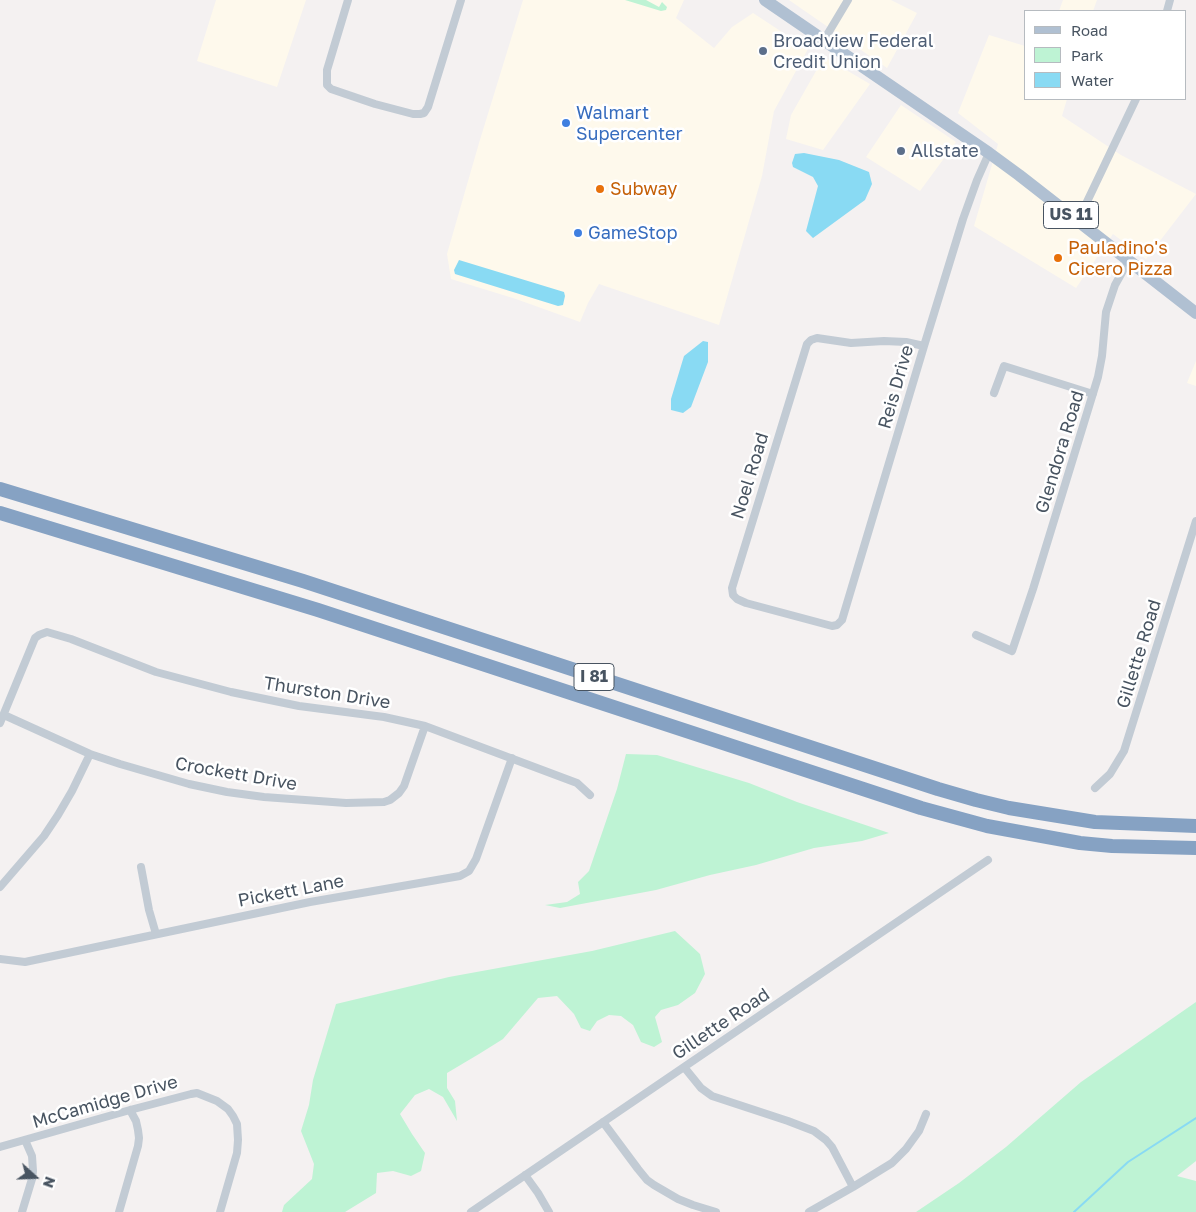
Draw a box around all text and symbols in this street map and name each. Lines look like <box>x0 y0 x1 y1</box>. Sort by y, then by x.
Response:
legend <box>1024 10 1186 100</box>
text: Road <box>1071 21 1108 39</box>
place label: Broadview Federal Credit Union <box>773 30 933 72</box>
marker: Broadview Federal Credit Union <box>757 45 769 57</box>
text: Park <box>1071 46 1103 64</box>
text: Water <box>1071 71 1114 89</box>
place label: Walmart Supercenter <box>576 102 683 144</box>
marker: Walmart Supercenter <box>560 117 572 129</box>
place label: Allstate <box>911 140 979 162</box>
marker: Allstate <box>895 145 907 157</box>
place label: Subway <box>610 178 677 200</box>
marker: Subway <box>594 183 606 195</box>
road number: US 11 <box>1044 202 1098 228</box>
place label: GameStop <box>588 222 677 244</box>
marker: GameStop <box>572 227 584 239</box>
place label: Pauladino's Cicero Pizza <box>1068 237 1173 280</box>
marker: Pauladino's Cicero Pizza <box>1052 252 1064 264</box>
street label: Reis Drive <box>874 343 918 431</box>
street label: Glendora Road <box>1031 388 1089 516</box>
street label: Noel Road <box>727 430 773 522</box>
street label: Gillette Road <box>1112 597 1166 711</box>
road number: I 81 <box>574 664 614 690</box>
street label: Thurston Drive <box>262 672 392 714</box>
street label: Crockett Drive <box>173 753 299 795</box>
street label: Pickett Lane <box>236 870 346 912</box>
street label: Gillette Road <box>668 984 774 1064</box>
street label: McCamidge Drive <box>30 1071 180 1133</box>
north arrow <box>10 1152 60 1202</box>
text: N <box>40 1174 59 1190</box>

